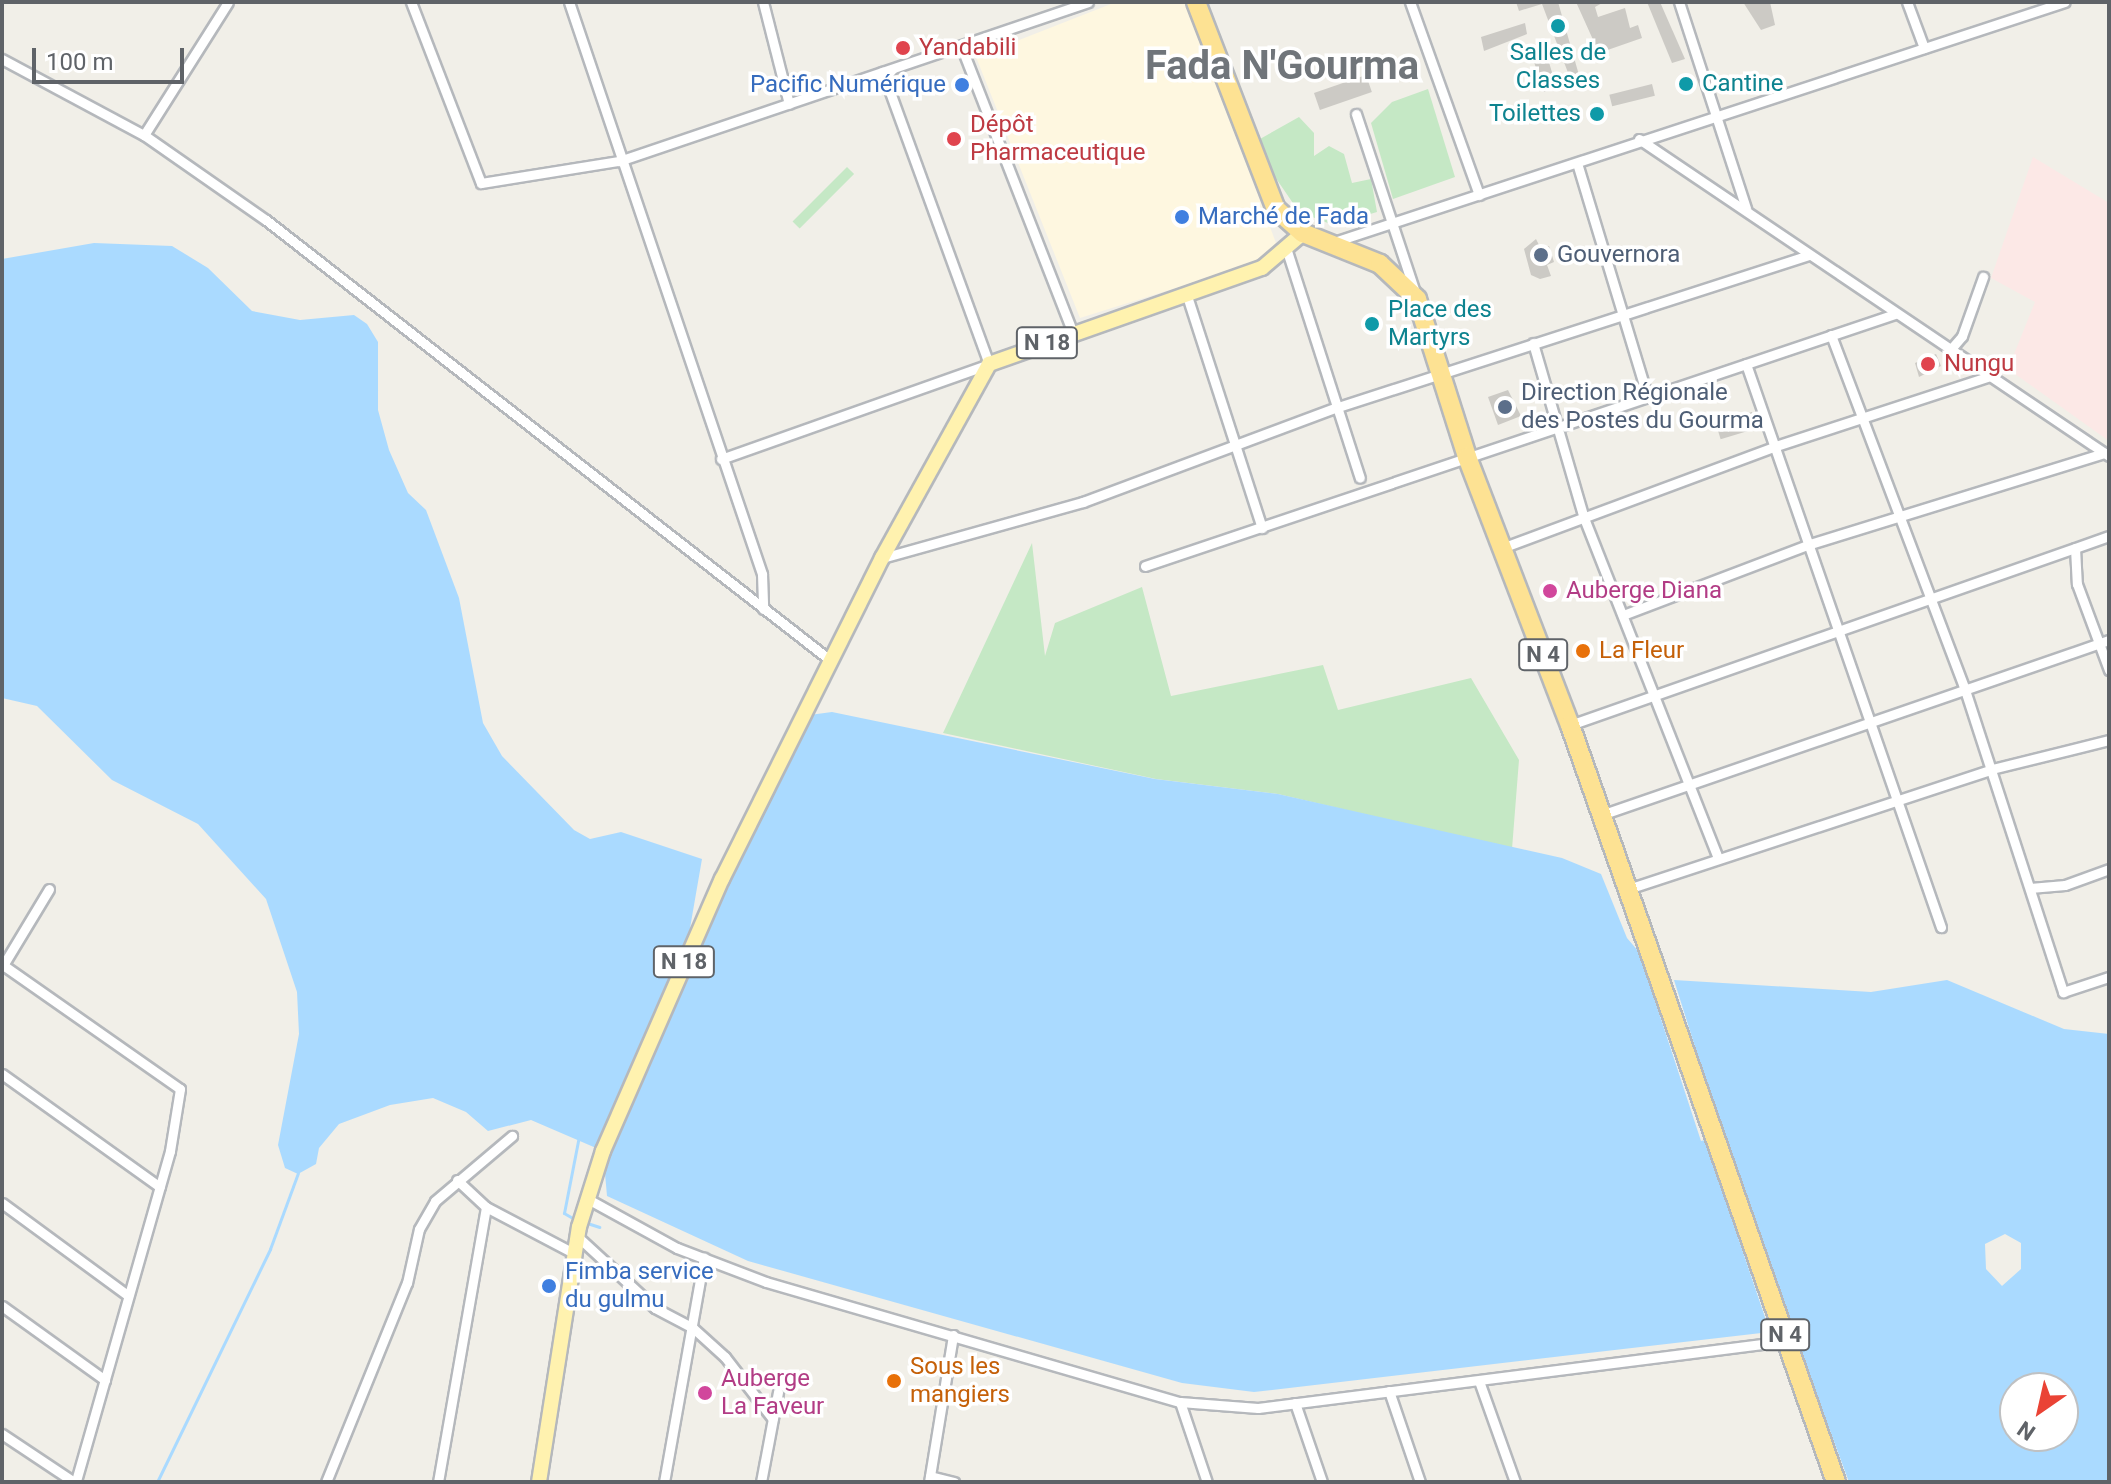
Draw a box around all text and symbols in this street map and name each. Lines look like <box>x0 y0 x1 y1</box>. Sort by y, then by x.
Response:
marker: Salles de Classes <box>1549 17 1567 35</box>
scale bar <box>36 32 188 82</box>
place label: Yandabili <box>919 34 1016 62</box>
marker: Yandabili <box>894 39 912 57</box>
place label: Salles de Classes <box>1510 39 1606 95</box>
district label: Fada N'Gourma <box>1145 42 1419 90</box>
text: 100 m <box>46 48 113 76</box>
place label: Cantine <box>1702 70 1784 98</box>
place label: Pacific Numérique <box>750 71 946 99</box>
marker: Cantine <box>1677 75 1695 93</box>
marker: Pacific Numérique <box>953 76 971 94</box>
place label: Toilettes <box>1489 100 1581 128</box>
marker: Toilettes <box>1588 105 1606 123</box>
place label: Dépôt Pharmaceutique <box>970 111 1145 167</box>
marker: Dépôt Pharmaceutique <box>945 130 963 148</box>
place label: Marché de Fada <box>1198 203 1369 231</box>
marker: Marché de Fada <box>1173 208 1191 226</box>
place label: Gouvernora <box>1557 241 1680 269</box>
marker: Gouvernora <box>1532 246 1550 264</box>
place label: Place des Martyrs <box>1388 296 1492 352</box>
marker: Place des Martyrs <box>1363 315 1381 333</box>
road number: N 18 <box>1015 325 1079 361</box>
place label: Nungu <box>1944 350 2014 378</box>
marker: Nungu <box>1919 355 1937 373</box>
place label: Direction Régionale des Postes du Gourma <box>1521 379 1764 435</box>
marker: Direction Régionale des Postes du Gourma <box>1496 398 1514 416</box>
place label: Auberge Diana <box>1566 577 1722 605</box>
marker: Auberge Diana <box>1541 582 1559 600</box>
road number: N 4 <box>1517 637 1569 673</box>
place label: La Fleur <box>1599 637 1684 665</box>
marker: La Fleur <box>1574 642 1592 660</box>
road number: N 18 <box>652 944 716 980</box>
place label: Fimba service du gulmu <box>565 1258 714 1314</box>
marker: Fimba service du gulmu <box>540 1277 558 1295</box>
road number: N 4 <box>1759 1317 1811 1353</box>
place label: Sous les mangiers <box>910 1353 1010 1409</box>
place label: Auberge La Faveur <box>721 1365 824 1421</box>
marker: Sous les mangiers <box>885 1372 903 1390</box>
north arrow <box>1999 1372 2079 1452</box>
marker: Auberge La Faveur <box>696 1384 714 1402</box>
text: N <box>2013 1416 2040 1445</box>

